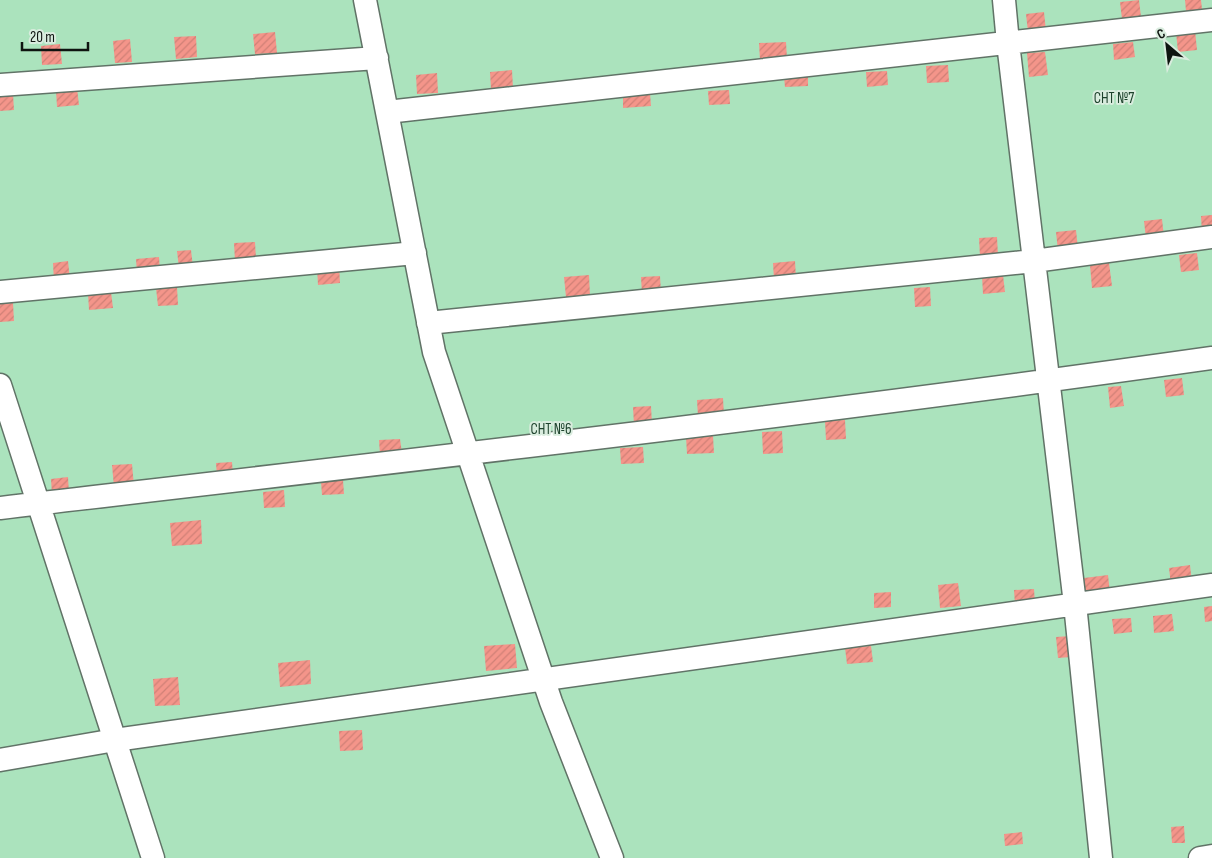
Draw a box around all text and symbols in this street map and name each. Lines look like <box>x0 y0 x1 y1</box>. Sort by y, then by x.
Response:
scale bar <box>22 20 89 52</box>
north arrow <box>1142 20 1192 70</box>
text: С <box>1154 25 1168 43</box>
text: 20 m <box>30 28 55 47</box>
park label: СНТ №7 <box>1094 89 1134 108</box>
park label: СНТ №6 <box>530 420 572 439</box>

